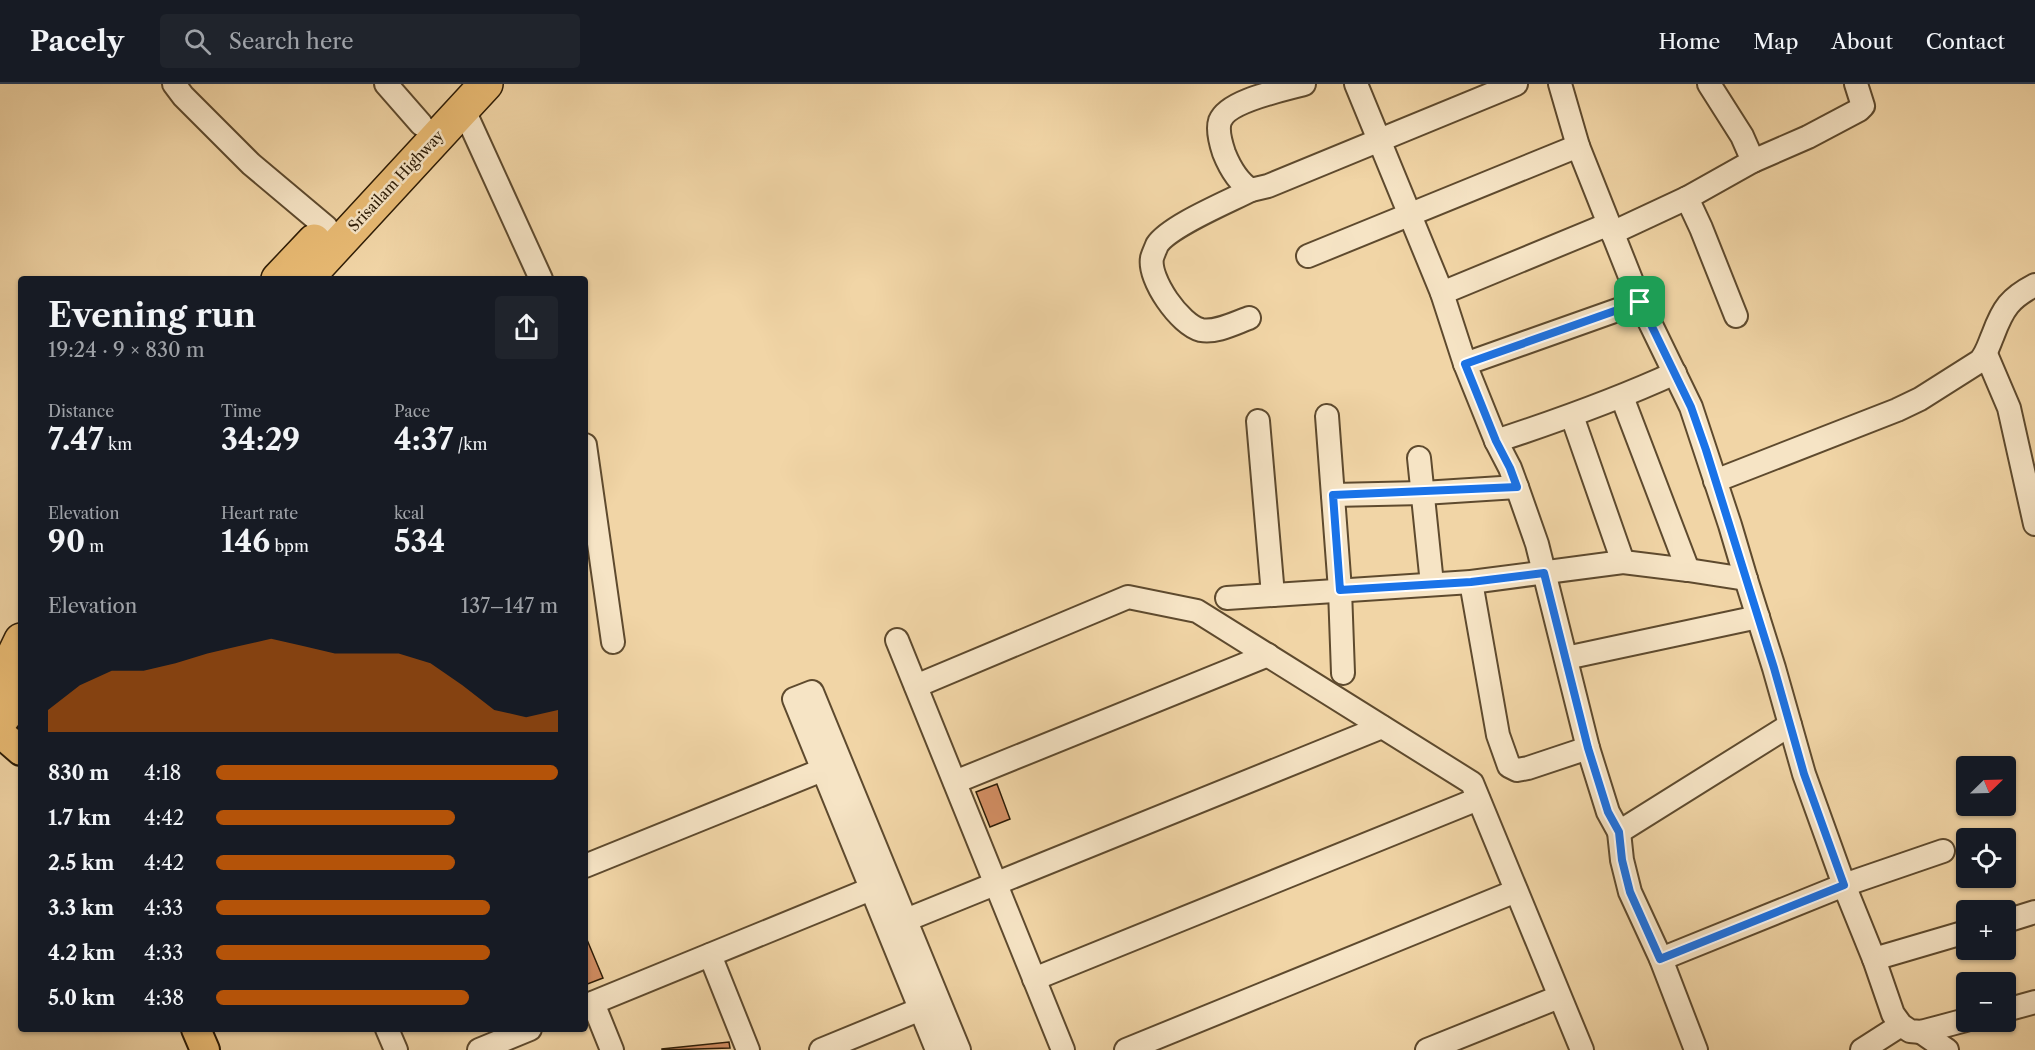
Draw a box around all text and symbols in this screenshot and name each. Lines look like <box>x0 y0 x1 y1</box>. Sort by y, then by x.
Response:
search box <box>160 14 580 68</box>
text: Pacely <box>30 24 124 58</box>
icon: search <box>181 25 214 58</box>
text: Search here <box>229 28 354 55</box>
text: Home <box>1659 29 1720 54</box>
text: Map <box>1753 29 1798 54</box>
text: About <box>1831 29 1893 54</box>
text: Contact <box>1926 29 2005 54</box>
street label: Srisailam Highway <box>344 126 448 235</box>
pin <box>1614 276 1665 327</box>
icon: arrive <box>1623 285 1656 318</box>
text: Evening run <box>48 295 256 336</box>
button: share <box>495 296 558 359</box>
text: 19:24 · 9 × 830 m <box>48 338 205 362</box>
text: Distance <box>48 401 114 421</box>
text: Time <box>221 401 261 421</box>
text: Pace <box>394 401 430 421</box>
text: 7.47 <box>48 421 104 458</box>
text: 34:29 <box>221 421 300 458</box>
text: 4:37 <box>394 421 453 458</box>
text: km <box>104 434 132 454</box>
text: /km <box>453 434 487 454</box>
text: Elevation <box>48 503 119 523</box>
text: Heart rate <box>221 503 298 523</box>
text: kcal <box>394 503 424 523</box>
text: 90 <box>48 523 85 560</box>
text: 146 <box>221 523 270 560</box>
text: 534 <box>394 523 445 560</box>
text: m <box>85 536 104 556</box>
text: bpm <box>270 536 309 556</box>
text: Elevation <box>48 594 137 618</box>
text: 137–147 m <box>461 594 558 618</box>
north arrow <box>1956 756 2016 816</box>
map controls <box>1956 756 2016 1032</box>
text: 830 m <box>48 761 109 785</box>
text: 4:18 <box>144 761 181 785</box>
text: 1.7 km <box>48 806 111 830</box>
text: 4:42 <box>144 806 184 830</box>
button: locate <box>1956 828 2016 888</box>
text: 2.5 km <box>48 851 115 875</box>
text: 4:42 <box>144 851 184 875</box>
text: 3.3 km <box>48 896 114 920</box>
text: 4:33 <box>144 896 183 920</box>
button: + <box>1956 900 2016 960</box>
text: 4.2 km <box>48 941 115 965</box>
text: 4:33 <box>144 941 183 965</box>
button: − <box>1956 972 2016 1032</box>
text: 5.0 km <box>48 986 115 1010</box>
text: 4:38 <box>144 986 184 1010</box>

